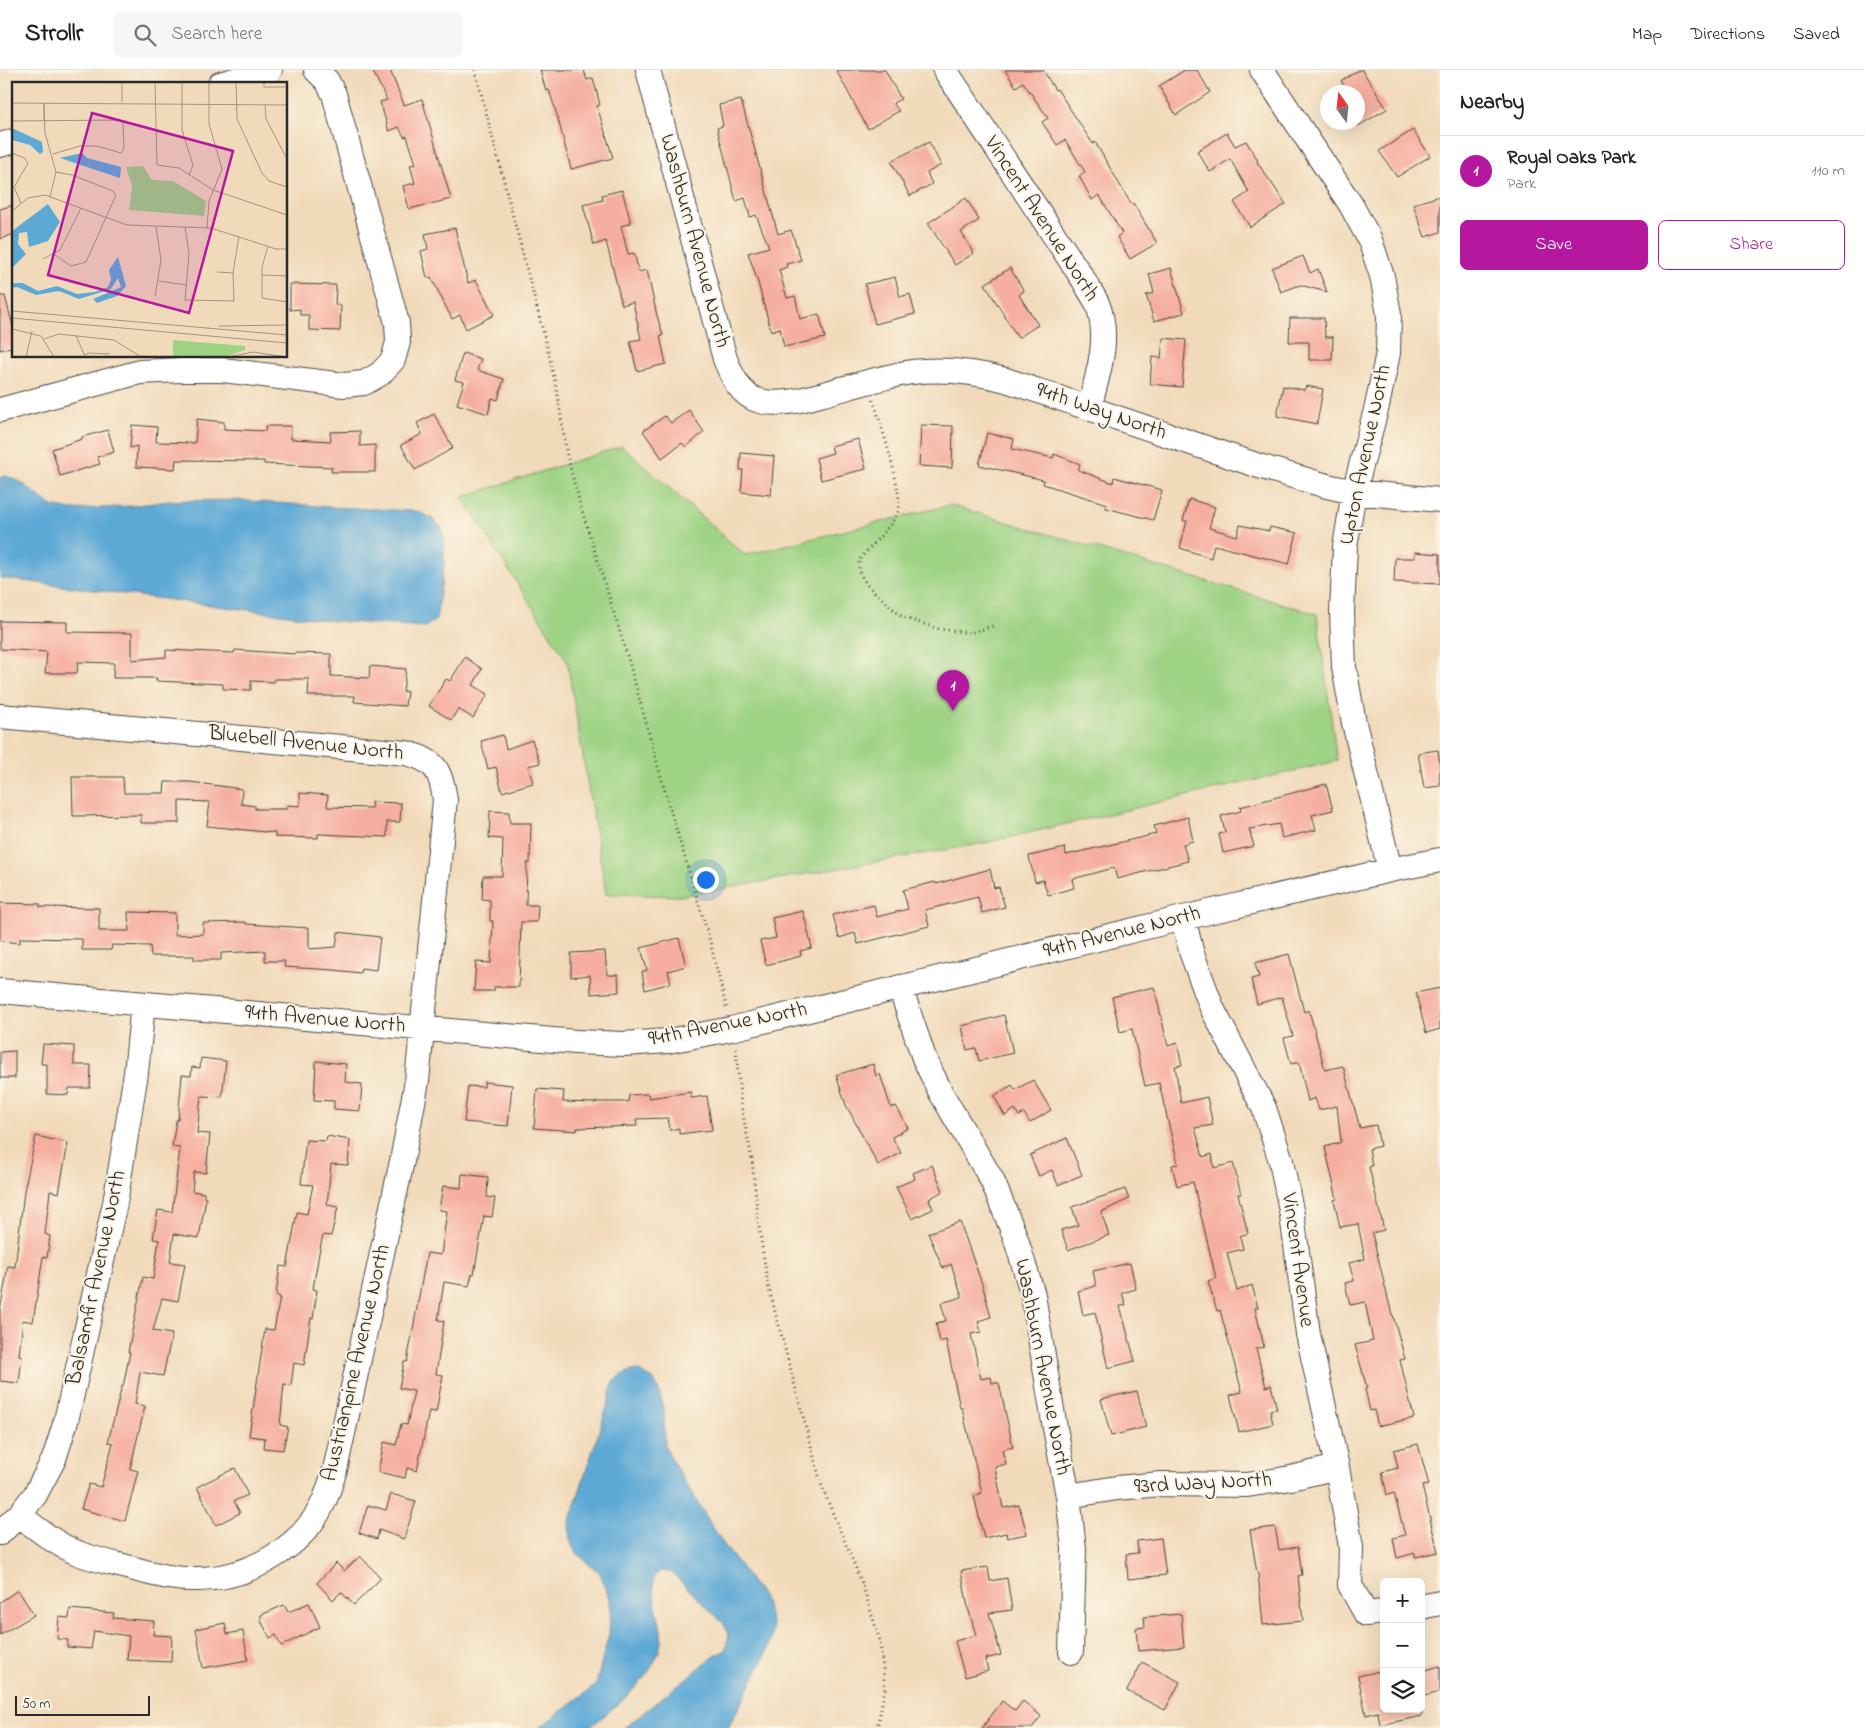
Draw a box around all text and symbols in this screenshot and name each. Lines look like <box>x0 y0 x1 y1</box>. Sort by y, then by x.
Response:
search box <box>113 12 463 57</box>
text: Strollr <box>25 17 83 52</box>
icon: search <box>131 21 159 49</box>
text: Search here <box>171 21 262 48</box>
text: Map <box>1632 22 1662 48</box>
text: Directions <box>1690 22 1765 48</box>
text: Saved <box>1793 22 1840 48</box>
inset map <box>12 82 288 358</box>
north arrow <box>1320 85 1365 130</box>
text: Nearby <box>1460 88 1524 118</box>
street label: Vincent Avenue North <box>975 129 1107 308</box>
street label: Washburn Avenue North <box>650 131 738 351</box>
text: Royal Oaks Park <box>1507 145 1636 172</box>
text: 1 <box>1473 159 1479 183</box>
text: 110 m <box>1811 159 1845 183</box>
text: Park <box>1507 172 1536 196</box>
button: Save <box>1460 220 1648 270</box>
button: Share <box>1658 220 1845 270</box>
street label: Upton Avenue North <box>1331 362 1401 548</box>
street label: 94th Way North <box>1031 375 1171 450</box>
pin: 1 <box>937 670 969 711</box>
street label: Bluebell Avenue North <box>206 718 405 770</box>
your location <box>693 867 719 893</box>
street label: 94th Avenue North <box>1040 898 1204 968</box>
street label: 94th Avenue North <box>646 994 810 1056</box>
street label: 94th Avenue North <box>243 997 407 1043</box>
street label: Balsamfir Avenue North <box>58 1167 135 1390</box>
street label: Vincent Avenue <box>1272 1190 1322 1329</box>
street label: Austrianpine Avenue North <box>314 1241 400 1485</box>
street label: Washburn Avenue North <box>1005 1256 1079 1478</box>
street label: 93rd Way North <box>1133 1464 1273 1505</box>
map controls <box>1380 1578 1425 1713</box>
button: + <box>1380 1578 1425 1623</box>
button: − <box>1380 1623 1425 1668</box>
button: layers <box>1380 1668 1425 1713</box>
scale bar <box>15 1693 150 1716</box>
text: 50 m <box>22 1694 50 1715</box>

